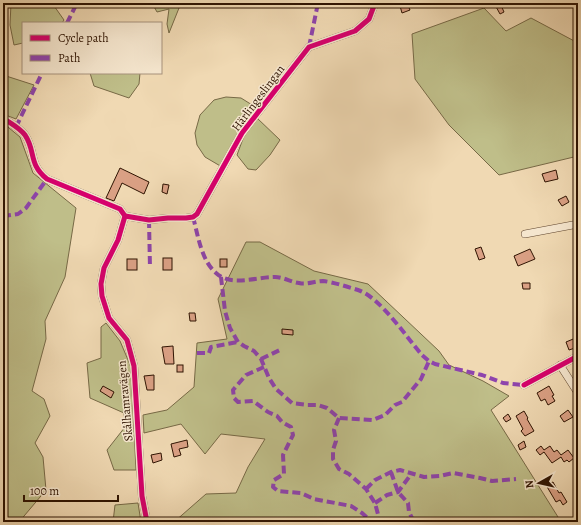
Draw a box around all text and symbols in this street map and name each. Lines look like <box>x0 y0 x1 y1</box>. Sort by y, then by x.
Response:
legend <box>22 22 162 74</box>
text: Cycle path <box>58 30 109 46</box>
text: Path <box>58 50 81 66</box>
street label: Härlingeslingan <box>228 61 288 134</box>
street label: Skålhamravägen <box>113 360 137 442</box>
north arrow <box>519 463 559 503</box>
scale bar <box>24 477 118 503</box>
text: N <box>522 479 538 489</box>
text: 100 m <box>30 483 59 499</box>

